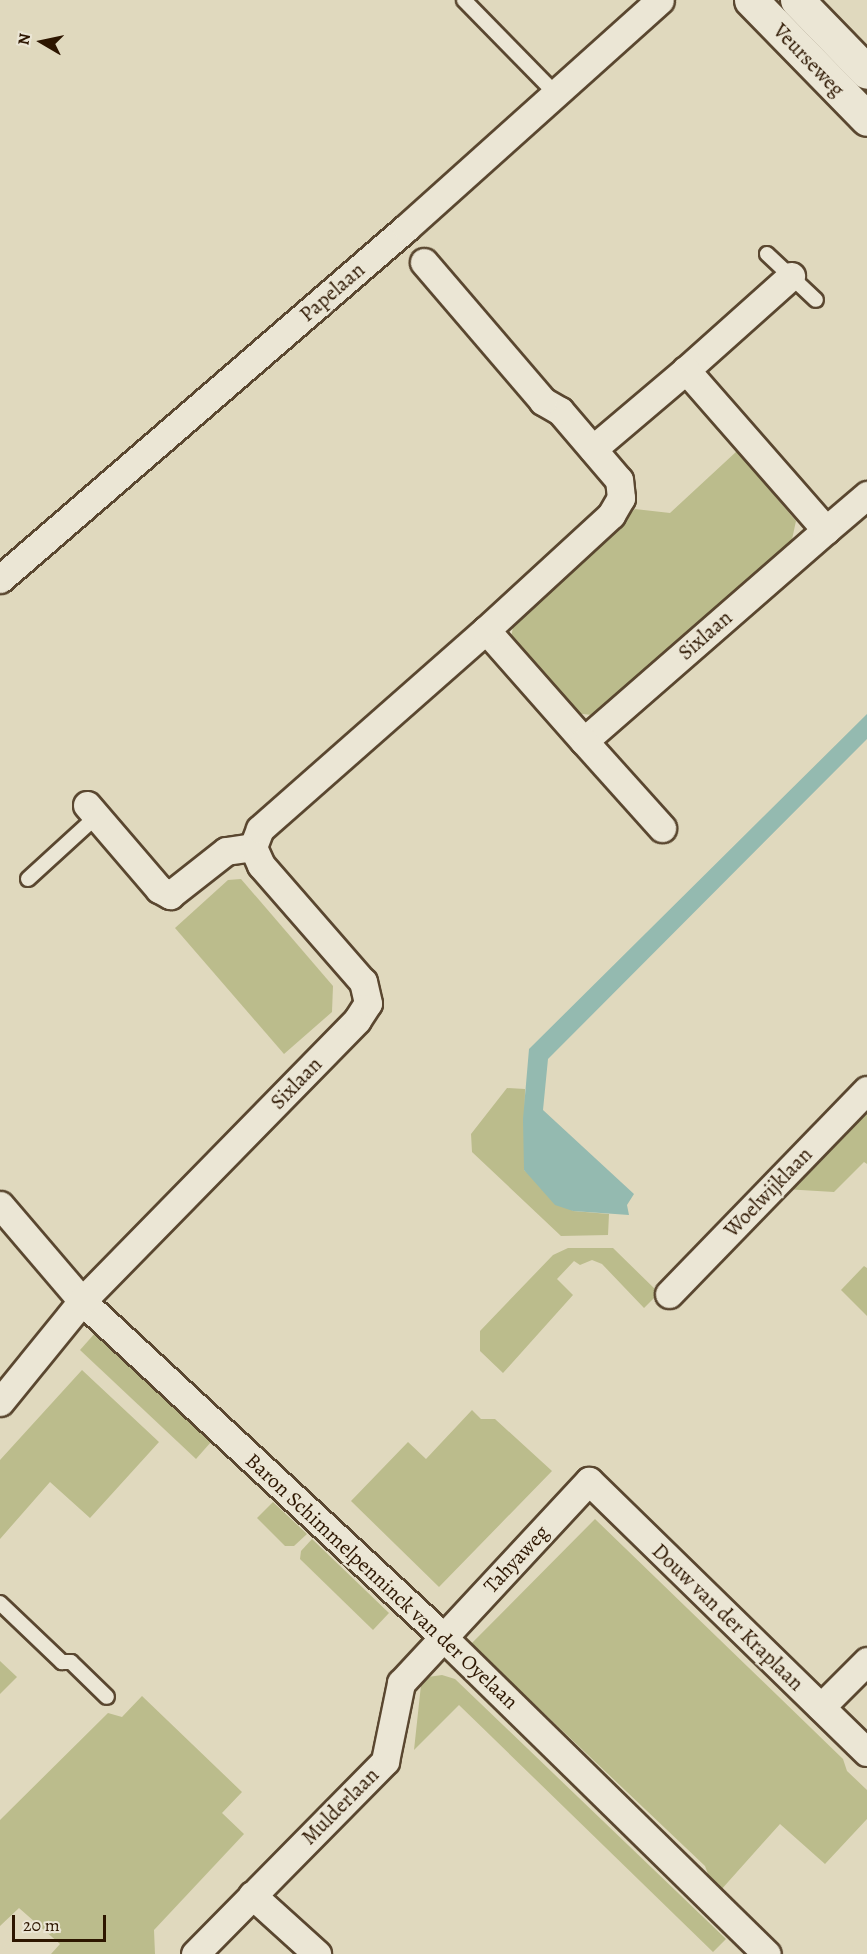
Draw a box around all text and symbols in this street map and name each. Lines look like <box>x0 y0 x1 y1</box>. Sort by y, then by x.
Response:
north arrow <box>12 12 72 72</box>
street label: Veurseweg <box>768 18 850 102</box>
text: N <box>12 32 36 47</box>
street label: Papelaan <box>294 257 370 327</box>
street label: Sixlaan <box>673 605 737 665</box>
street label: Sixlaan <box>265 1052 327 1114</box>
street label: Woelwijklaan <box>719 1142 817 1242</box>
street label: Baron Schimmelpenninck van der Oyelaan <box>240 1448 524 1714</box>
street label: Tahyaweg <box>478 1520 554 1598</box>
street label: Douw van der Kraplaan <box>647 1538 809 1696</box>
street label: Mulderlaan <box>296 1762 384 1850</box>
scale bar <box>15 1903 110 1941</box>
text: 20 m <box>23 1913 60 1937</box>

